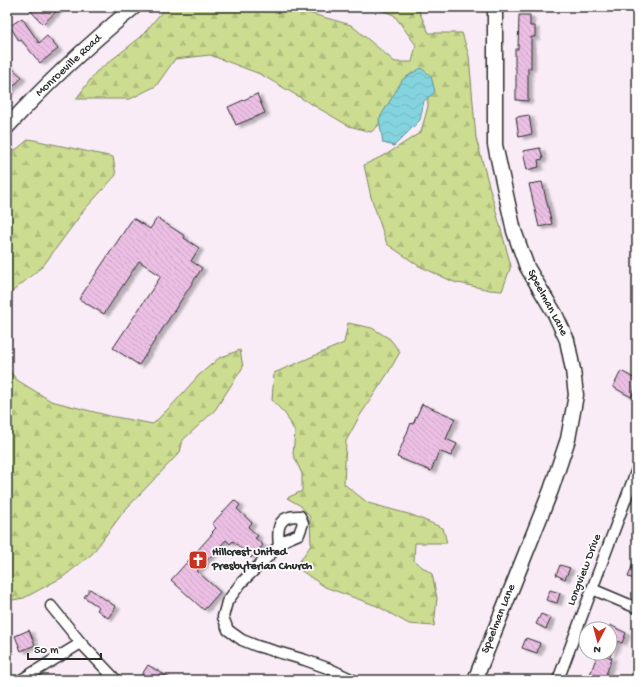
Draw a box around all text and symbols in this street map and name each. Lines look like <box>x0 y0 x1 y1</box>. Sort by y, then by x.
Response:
street label: Monroeville Road <box>33 31 106 100</box>
street label: Speelman Lane <box>524 267 571 339</box>
street label: Longview Drive <box>565 531 605 608</box>
place label: Hillcrest United Presbyterian Church <box>211 546 313 574</box>
church icon: Hillcrest United Presbyterian Church <box>187 549 209 571</box>
street label: Speelman Lane <box>479 582 519 656</box>
north arrow <box>578 621 618 661</box>
scale bar <box>28 635 101 661</box>
text: N <box>593 643 601 655</box>
text: 50 m <box>34 644 59 658</box>

